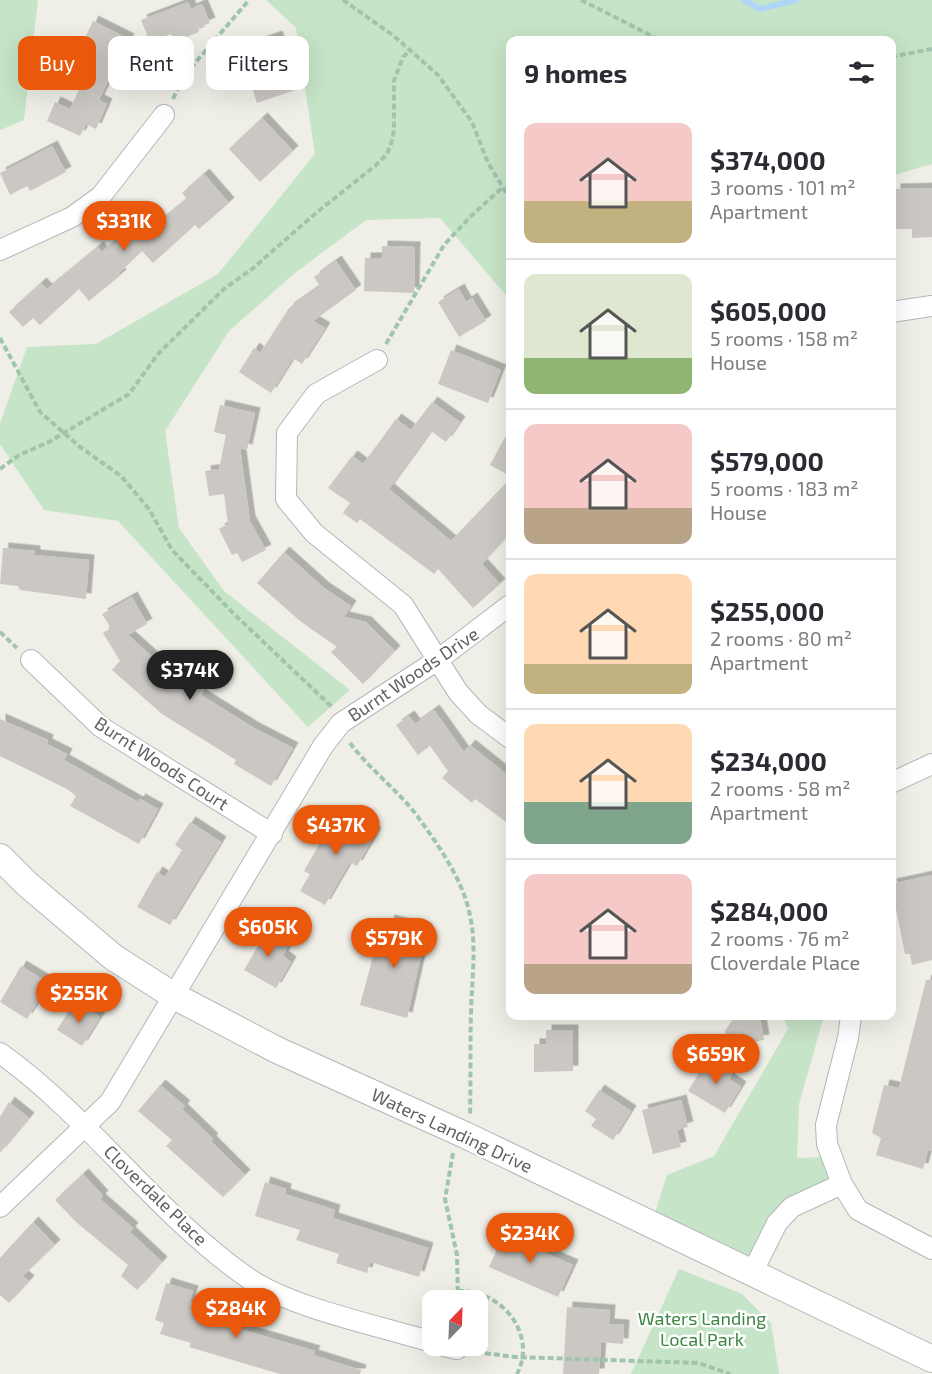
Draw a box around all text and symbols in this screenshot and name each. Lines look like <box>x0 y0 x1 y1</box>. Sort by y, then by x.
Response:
chip: Buy <box>18 36 96 90</box>
chip: Rent <box>108 36 194 90</box>
chip: Filters <box>206 36 309 90</box>
icon: filters <box>845 56 878 89</box>
text: 9 homes <box>524 57 627 88</box>
text: $374,000 <box>710 144 826 175</box>
icon: home <box>572 147 644 219</box>
text: 3 rooms · 101 m² <box>710 175 856 199</box>
text: Apartment <box>710 199 808 223</box>
pin: $331K <box>82 201 166 252</box>
text: $331K <box>96 208 152 232</box>
text: $605,000 <box>710 295 827 326</box>
icon: home <box>572 298 644 370</box>
text: 5 rooms · 158 m² <box>710 326 858 350</box>
text: House <box>710 350 767 374</box>
text: $579,000 <box>710 445 824 476</box>
icon: home <box>572 448 644 520</box>
text: 5 rooms · 183 m² <box>710 476 858 500</box>
text: House <box>710 500 767 524</box>
text: $255,000 <box>710 595 824 626</box>
icon: home <box>572 598 644 670</box>
street label: Burnt Woods Drive <box>343 622 483 726</box>
text: 2 rooms · 80 m² <box>710 626 852 650</box>
pin: $374K <box>148 650 232 701</box>
text: Apartment <box>710 650 808 674</box>
text: $374K <box>161 657 219 681</box>
street label: Burnt Woods Court <box>91 712 233 815</box>
text: $234,000 <box>710 745 827 776</box>
icon: home <box>572 748 644 820</box>
text: 2 rooms · 58 m² <box>710 776 851 800</box>
text: Apartment <box>710 800 808 824</box>
pin: $437K <box>294 805 378 856</box>
text: $437K <box>307 812 365 836</box>
text: $284,000 <box>710 895 828 926</box>
icon: home <box>572 898 644 970</box>
pin: $605K <box>226 907 310 958</box>
text: $605K <box>238 914 298 938</box>
pin: $579K <box>352 918 436 969</box>
text: $579K <box>365 925 423 949</box>
text: 2 rooms · 76 m² <box>710 926 849 950</box>
text: Cloverdale Place <box>710 950 860 974</box>
pin: $255K <box>37 973 121 1024</box>
text: $255K <box>50 980 108 1004</box>
pin: $659K <box>674 1034 758 1085</box>
text: $659K <box>687 1041 745 1065</box>
street label: Waters Landing Drive <box>368 1083 536 1177</box>
street label: Cloverdale Place <box>100 1140 212 1250</box>
pin: $234K <box>488 1213 572 1264</box>
text: $234K <box>500 1220 560 1244</box>
pin: $284K <box>194 1288 278 1339</box>
north arrow <box>422 1290 488 1356</box>
map controls <box>422 1290 488 1356</box>
text: $284K <box>205 1295 267 1319</box>
park label: Waters Landing Local Park <box>638 1307 766 1350</box>

